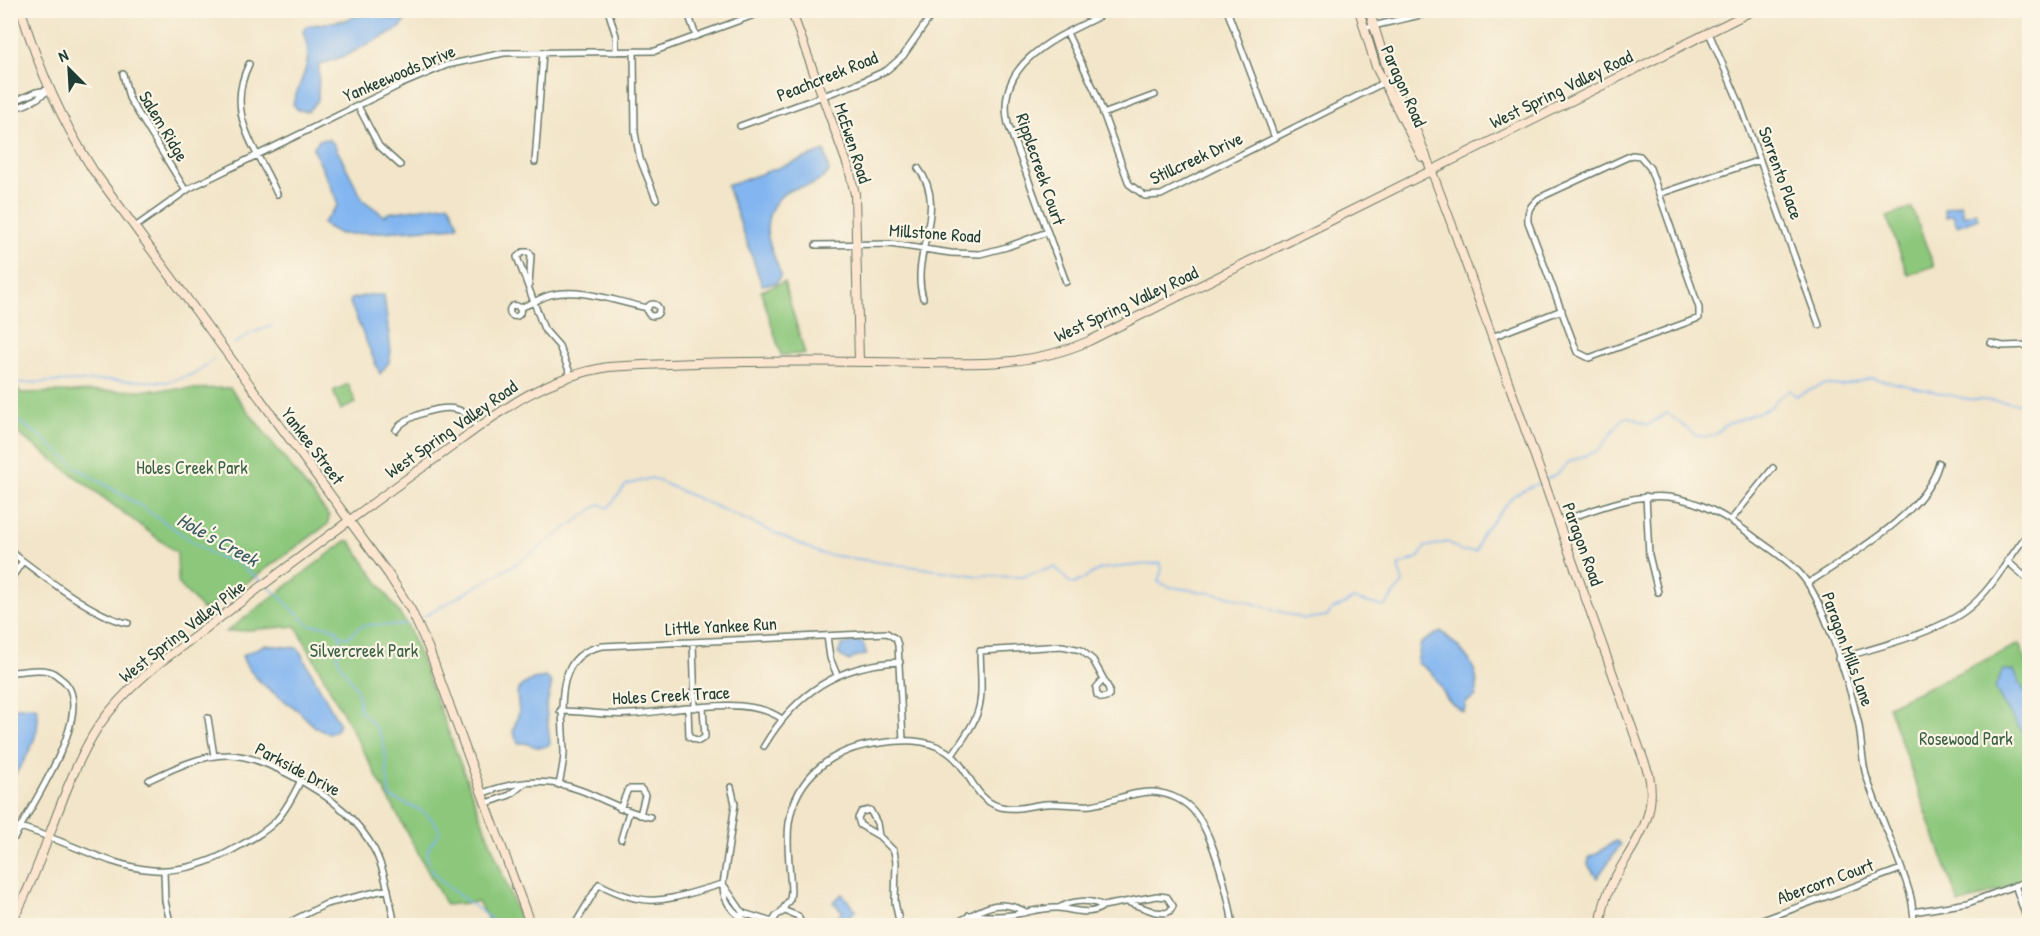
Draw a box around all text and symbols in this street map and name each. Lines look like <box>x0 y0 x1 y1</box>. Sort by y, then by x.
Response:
street label: Yankeewoods Drive <box>339 38 459 108</box>
north arrow <box>39 39 99 99</box>
street label: Paragon Road <box>1375 41 1433 131</box>
text: N <box>55 43 72 67</box>
street label: Peachcreek Road <box>773 44 881 108</box>
street label: West Spring Valley Road <box>1485 44 1637 134</box>
street label: Salem Ridge <box>133 86 195 166</box>
street label: McEwen Road <box>828 100 878 186</box>
street label: Ripplecreek Court <box>1010 110 1072 229</box>
street label: Sorrento Place <box>1753 123 1809 223</box>
street label: Stillcreek Drive <box>1145 126 1247 190</box>
street label: Millstone Road <box>888 217 982 249</box>
street label: West Spring Valley Road <box>1050 260 1202 348</box>
street label: West Spring Valley Road <box>380 374 522 484</box>
street label: Yankee Street <box>276 402 351 490</box>
park label: Holes Creek Park <box>136 455 248 480</box>
street label: Paragon Road <box>1556 499 1610 589</box>
water label: Hole's Creek <box>172 506 265 573</box>
street label: West Spring Valley Pike <box>114 574 250 688</box>
street label: Paragon Mills Lane <box>1816 588 1880 710</box>
street label: Little Yankee Run <box>665 611 777 641</box>
park label: Silvercreek Park <box>310 638 419 663</box>
street label: Holes Creek Trace <box>611 679 731 711</box>
park label: Rosewood Park <box>1919 726 2013 751</box>
street label: Parkside Drive <box>251 736 345 802</box>
street label: Abercorn Court <box>1773 852 1878 910</box>

